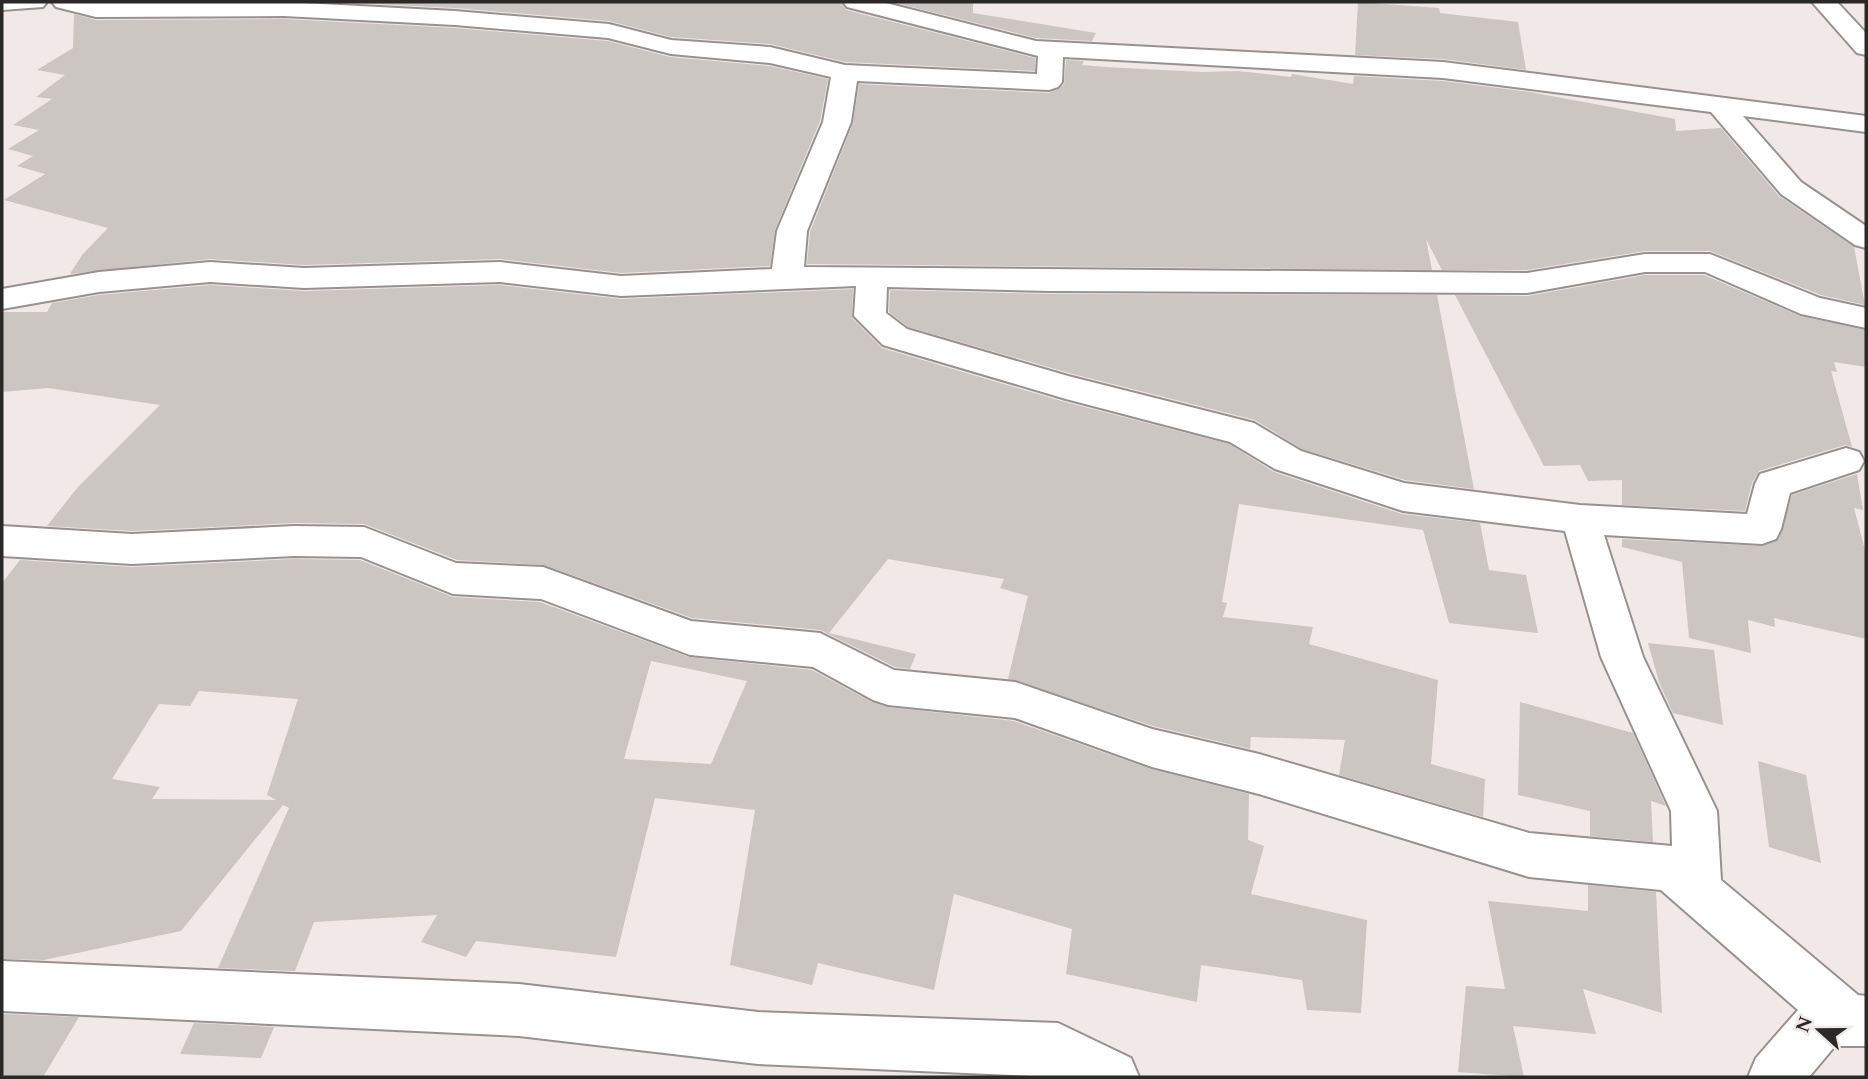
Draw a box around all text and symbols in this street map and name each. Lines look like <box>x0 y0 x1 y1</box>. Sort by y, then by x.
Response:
north arrow <box>1784 995 1854 1065</box>
text: N <box>1788 1012 1821 1037</box>

